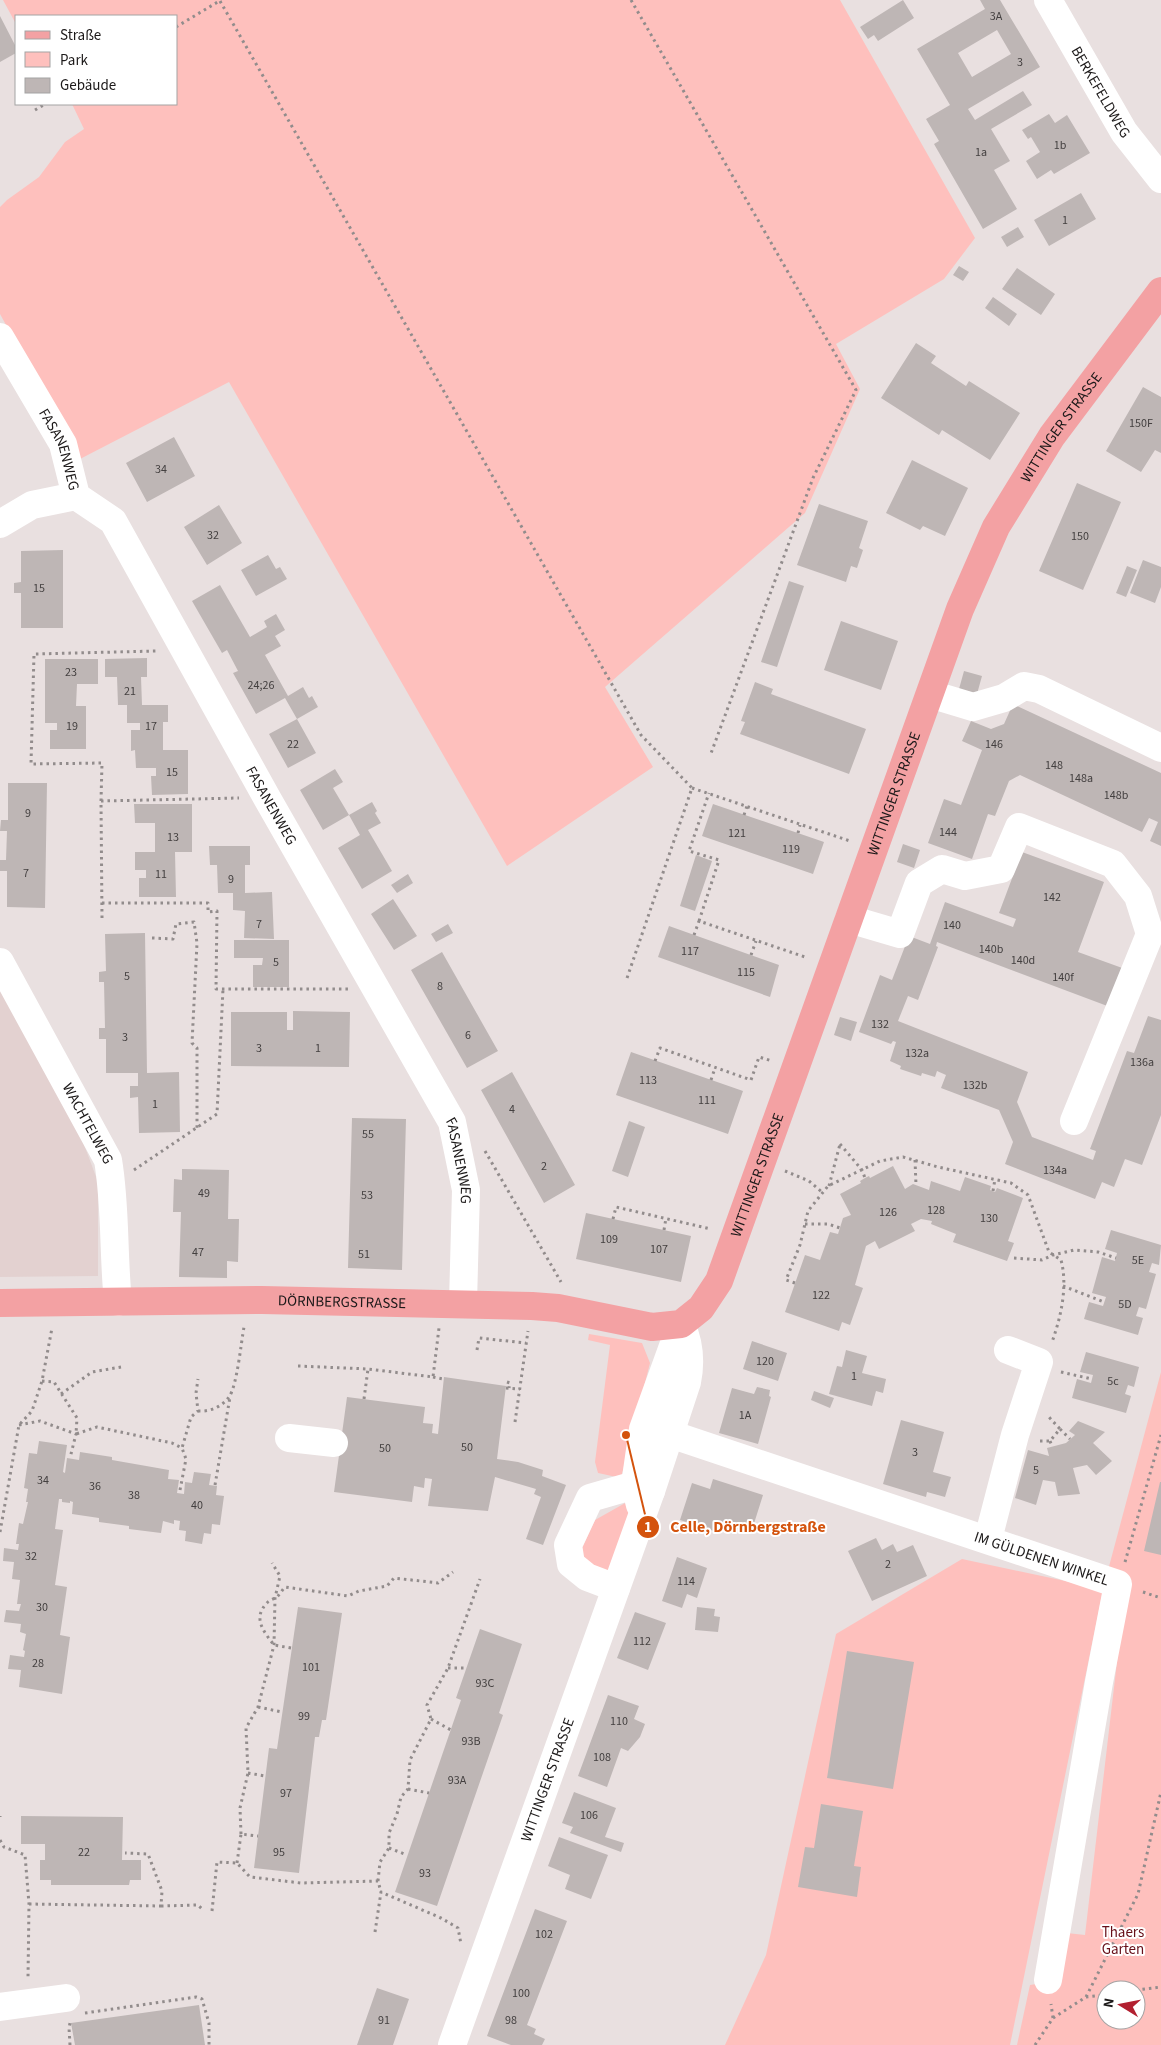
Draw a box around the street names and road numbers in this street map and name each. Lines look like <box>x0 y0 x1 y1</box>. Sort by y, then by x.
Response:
street label: BERKEFELDWEG <box>1066 42 1135 143</box>
street label: WITTINGER STRASSE <box>1016 368 1107 487</box>
street label: FASANENWEG <box>33 405 84 493</box>
street label: WITTINGER STRASSE <box>862 729 926 859</box>
street label: FASANENWEG <box>240 762 302 849</box>
street label: WACHTELWEG <box>57 1079 118 1168</box>
street label: WITTINGER STRASSE <box>726 1110 789 1240</box>
street label: FASANENWEG <box>440 1113 476 1204</box>
street label: DÖRNBERGSTRASSE <box>278 1290 406 1314</box>
street label: IM GÜLDENEN WINKEL <box>971 1527 1112 1591</box>
street label: WITTINGER STRASSE <box>516 1715 580 1845</box>

